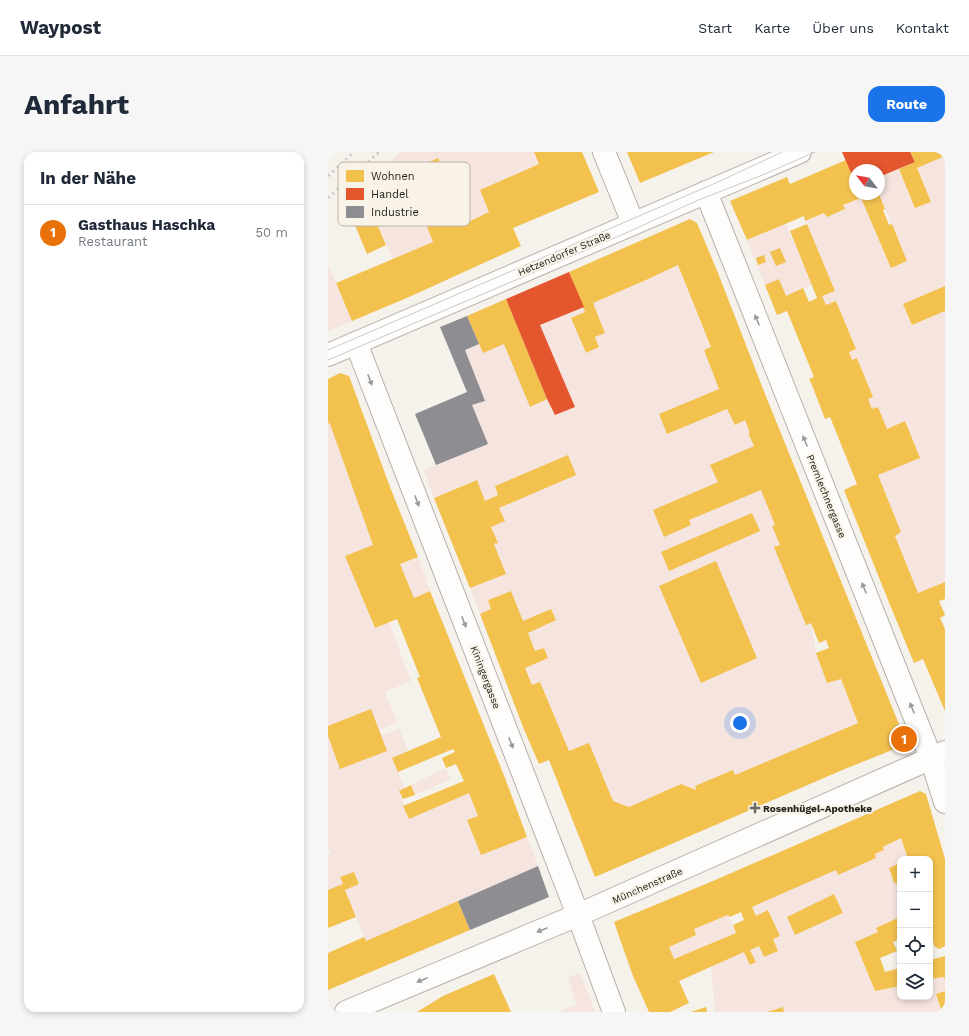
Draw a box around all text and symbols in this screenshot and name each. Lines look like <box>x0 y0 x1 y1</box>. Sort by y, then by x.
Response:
text: Waypost <box>20 16 101 39</box>
text: Start <box>698 20 732 36</box>
text: Karte <box>754 20 790 36</box>
text: Über uns <box>812 20 874 36</box>
text: Kontakt <box>896 20 949 36</box>
button: Route <box>868 86 945 122</box>
text: Anfahrt <box>24 88 129 121</box>
legend <box>338 162 470 226</box>
north arrow <box>849 164 885 200</box>
text: In der Nähe <box>40 168 136 188</box>
text: Wohnen <box>371 170 415 183</box>
text: Handel <box>371 188 409 201</box>
text: Industrie <box>371 206 419 219</box>
text: Gasthaus Haschka <box>78 216 215 234</box>
text: 1 <box>50 225 56 240</box>
text: 50 m <box>256 225 288 240</box>
street label: Hetzendorfer Straße <box>516 229 612 278</box>
text: Restaurant <box>78 234 148 249</box>
one-way arrow <box>754 314 760 325</box>
one-way arrow <box>367 374 373 386</box>
one-way arrow <box>802 435 808 446</box>
street label: Premlechnergasse <box>805 453 848 540</box>
one-way arrow <box>414 495 420 507</box>
one-way arrow <box>860 581 866 593</box>
one-way arrow <box>462 617 468 629</box>
street label: Kiningergasse <box>468 644 503 710</box>
one-way arrow <box>908 702 914 714</box>
your location <box>730 713 750 733</box>
pin: 1 <box>891 724 917 754</box>
one-way arrow <box>509 738 515 750</box>
marker: Rosenhügel-Apotheke <box>750 803 760 813</box>
place label: Rosenhügel-Apotheke <box>763 803 872 814</box>
map controls <box>897 856 933 1000</box>
button: + <box>897 856 933 892</box>
street label: Münchenstraße <box>610 865 684 906</box>
button: − <box>897 892 933 928</box>
one-way arrow <box>536 928 548 934</box>
button: locate <box>897 928 933 964</box>
button: layers <box>897 964 933 1000</box>
one-way arrow <box>416 978 428 984</box>

